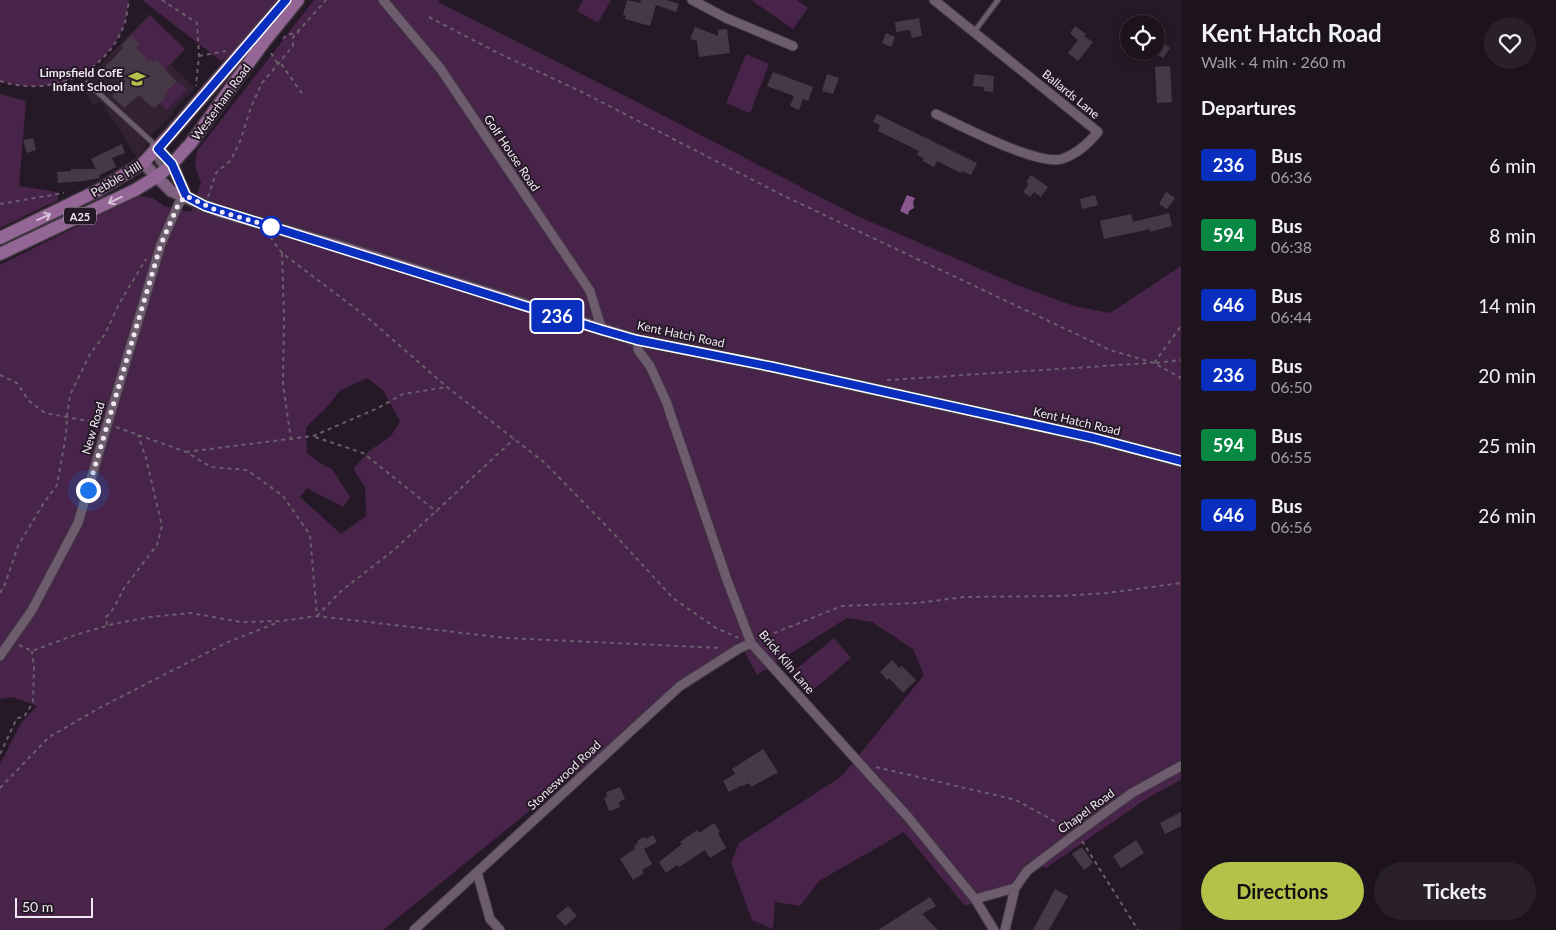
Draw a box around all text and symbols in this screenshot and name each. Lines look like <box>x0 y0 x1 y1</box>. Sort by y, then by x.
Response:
map controls <box>1120 15 1165 60</box>
button: locate <box>1120 15 1165 60</box>
button: heart <box>1484 17 1536 69</box>
text: Kent Hatch Road <box>1201 18 1382 47</box>
text: Walk · 4 min · 260 m <box>1201 52 1346 71</box>
street label: Westerham Road <box>188 61 254 143</box>
place label: Limpsfield CofE Infant School <box>40 65 123 94</box>
street label: Ballards Lane <box>1039 66 1103 122</box>
school or university icon: Limpsfield CofE Infant School <box>127 69 147 89</box>
text: Departures <box>1201 96 1296 119</box>
street label: Golf House Road <box>481 112 543 194</box>
text: Bus <box>1271 144 1302 167</box>
text: 236 <box>1213 154 1244 176</box>
text: 6 min <box>1489 154 1536 177</box>
street label: Pebble Hill <box>88 158 144 200</box>
text: 06:36 <box>1271 167 1312 186</box>
one-way arrow <box>108 195 123 205</box>
road number: A25 <box>64 208 96 225</box>
one-way arrow <box>36 211 51 221</box>
text: Bus <box>1271 214 1302 237</box>
unlabelled marker <box>260 216 282 238</box>
text: 594 <box>1213 224 1244 246</box>
text: 8 min <box>1489 224 1536 247</box>
text: 06:38 <box>1271 237 1312 256</box>
text: Bus <box>1271 284 1302 307</box>
text: 646 <box>1213 294 1244 316</box>
text: 14 min <box>1478 294 1536 317</box>
line badge: 236 <box>528 300 586 332</box>
text: 236 <box>541 305 573 327</box>
text: 06:44 <box>1271 307 1312 326</box>
street label: Kent Hatch Road <box>636 317 726 351</box>
text: Bus <box>1271 354 1302 377</box>
text: 236 <box>1213 364 1244 386</box>
text: 20 min <box>1478 364 1536 387</box>
text: 06:50 <box>1271 377 1312 396</box>
street label: New Road <box>78 400 108 456</box>
street label: Kent Hatch Road <box>1032 404 1122 438</box>
text: Bus <box>1271 424 1302 447</box>
text: 594 <box>1213 434 1244 456</box>
text: 25 min <box>1478 434 1536 457</box>
text: 06:55 <box>1271 447 1312 466</box>
your location <box>76 478 101 503</box>
text: Bus <box>1271 494 1302 517</box>
text: 646 <box>1213 504 1244 526</box>
text: 26 min <box>1478 504 1536 527</box>
text: 06:56 <box>1271 517 1312 536</box>
street label: Brick Kiln Lane <box>756 627 818 697</box>
street label: Stoneswood Road <box>524 737 604 813</box>
street label: Chapel Road <box>1055 785 1117 837</box>
button: Directions <box>1201 862 1364 920</box>
button: Tickets <box>1374 862 1536 920</box>
scale bar <box>15 895 92 918</box>
text: 50 m <box>22 898 53 915</box>

